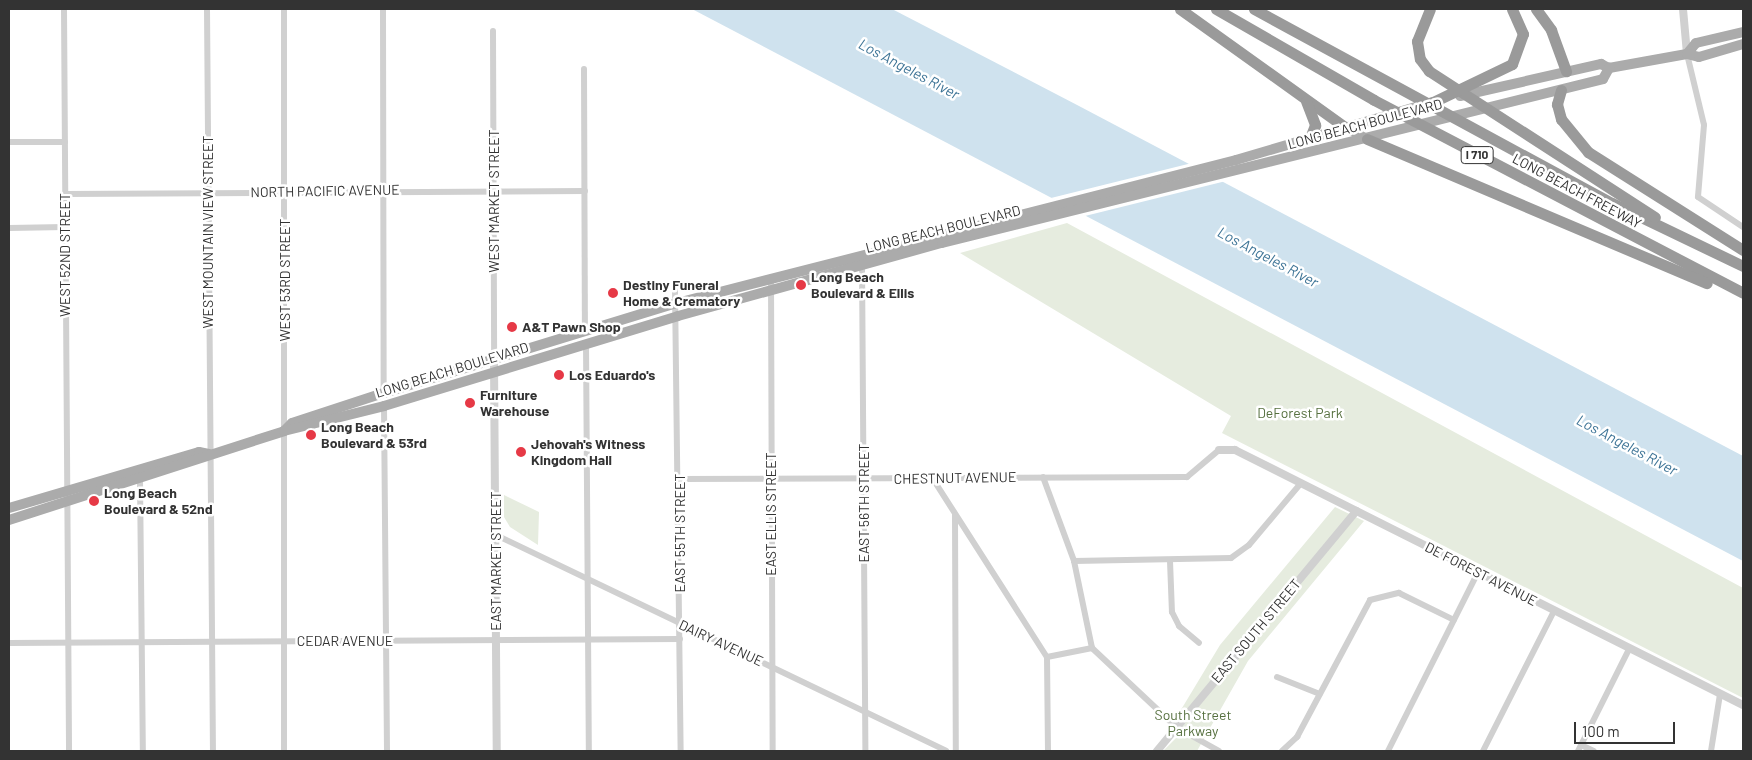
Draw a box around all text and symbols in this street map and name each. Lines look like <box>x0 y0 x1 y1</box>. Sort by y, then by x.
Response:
water label: Los Angeles River <box>856 35 962 103</box>
street label: LONG BEACH BOULEVARD <box>1286 95 1444 153</box>
street label: WEST MARKET STREET <box>486 129 502 273</box>
street label: WEST MOUNTAIN VIEW STREET <box>200 136 216 328</box>
road number: I 710 <box>1460 146 1494 164</box>
street label: LONG BEACH FREEWAY <box>1510 150 1644 232</box>
street label: NORTH PACIFIC AVENUE <box>250 181 400 201</box>
street label: WEST 52ND STREET <box>57 193 73 317</box>
street label: LONG BEACH BOULEVARD <box>864 202 1022 256</box>
street label: WEST 53RD STREET <box>277 219 293 341</box>
water label: Los Angeles River <box>1215 223 1321 291</box>
place label: Long Beach Boulevard & Ellis <box>811 269 914 302</box>
place label: Destiny Funeral Home & Crematory <box>623 277 740 310</box>
marker: Long Beach Boulevard & Ellis <box>795 279 807 291</box>
marker: Destiny Funeral Home & Crematory <box>607 287 619 299</box>
place label: A&T Pawn Shop <box>522 319 621 335</box>
marker: A&T Pawn Shop <box>506 321 518 333</box>
street label: LONG BEACH BOULEVARD <box>373 339 531 401</box>
place label: Los Eduardo's <box>569 367 655 383</box>
marker: Los Eduardo's <box>553 369 565 381</box>
place label: Furniture Warehouse <box>480 387 549 420</box>
marker: Furniture Warehouse <box>464 397 476 409</box>
park label: DeForest Park <box>1257 405 1343 421</box>
water label: Los Angeles River <box>1574 411 1680 479</box>
place label: Long Beach Boulevard & 53rd <box>321 419 427 452</box>
marker: Long Beach Boulevard & 53rd <box>305 429 317 441</box>
place label: Jehovah's Witness Kingdom Hall <box>531 436 645 468</box>
street label: EAST 56TH STREET <box>856 444 872 562</box>
marker: Jehovah's Witness Kingdom Hall <box>515 446 527 458</box>
street label: EAST ELLIS STREET <box>763 452 779 576</box>
street label: CHESTNUT AVENUE <box>894 469 1016 487</box>
street label: EAST 55TH STREET <box>672 474 688 592</box>
place label: Long Beach Boulevard & 52nd <box>104 485 213 518</box>
street label: EAST MARKET STREET <box>488 491 504 631</box>
marker: Long Beach Boulevard & 52nd <box>88 495 100 507</box>
street label: DE FOREST AVENUE <box>1422 538 1540 610</box>
street label: EAST SOUTH STREET <box>1208 576 1304 686</box>
street label: DAIRY AVENUE <box>676 616 766 670</box>
street label: CEDAR AVENUE <box>297 633 393 649</box>
park label: South Street Parkway <box>1155 707 1231 740</box>
scale bar <box>1577 712 1678 744</box>
text: 100 m <box>1582 722 1620 740</box>

